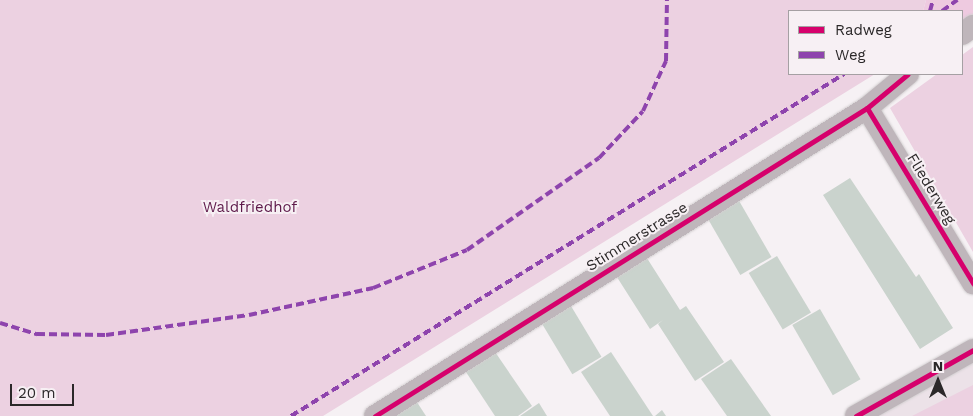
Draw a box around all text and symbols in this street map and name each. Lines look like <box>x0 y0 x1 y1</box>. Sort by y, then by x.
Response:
legend <box>788 10 963 75</box>
text: Radweg <box>835 21 892 39</box>
text: Weg <box>835 46 866 64</box>
street label: Fliederweg <box>903 150 959 228</box>
park label: Waldfriedhof <box>203 199 297 217</box>
street label: Stimmerstrasse <box>583 199 691 275</box>
north arrow <box>913 356 963 406</box>
text: N <box>933 358 943 374</box>
scale bar <box>12 374 76 406</box>
text: 20 m <box>18 384 56 402</box>

